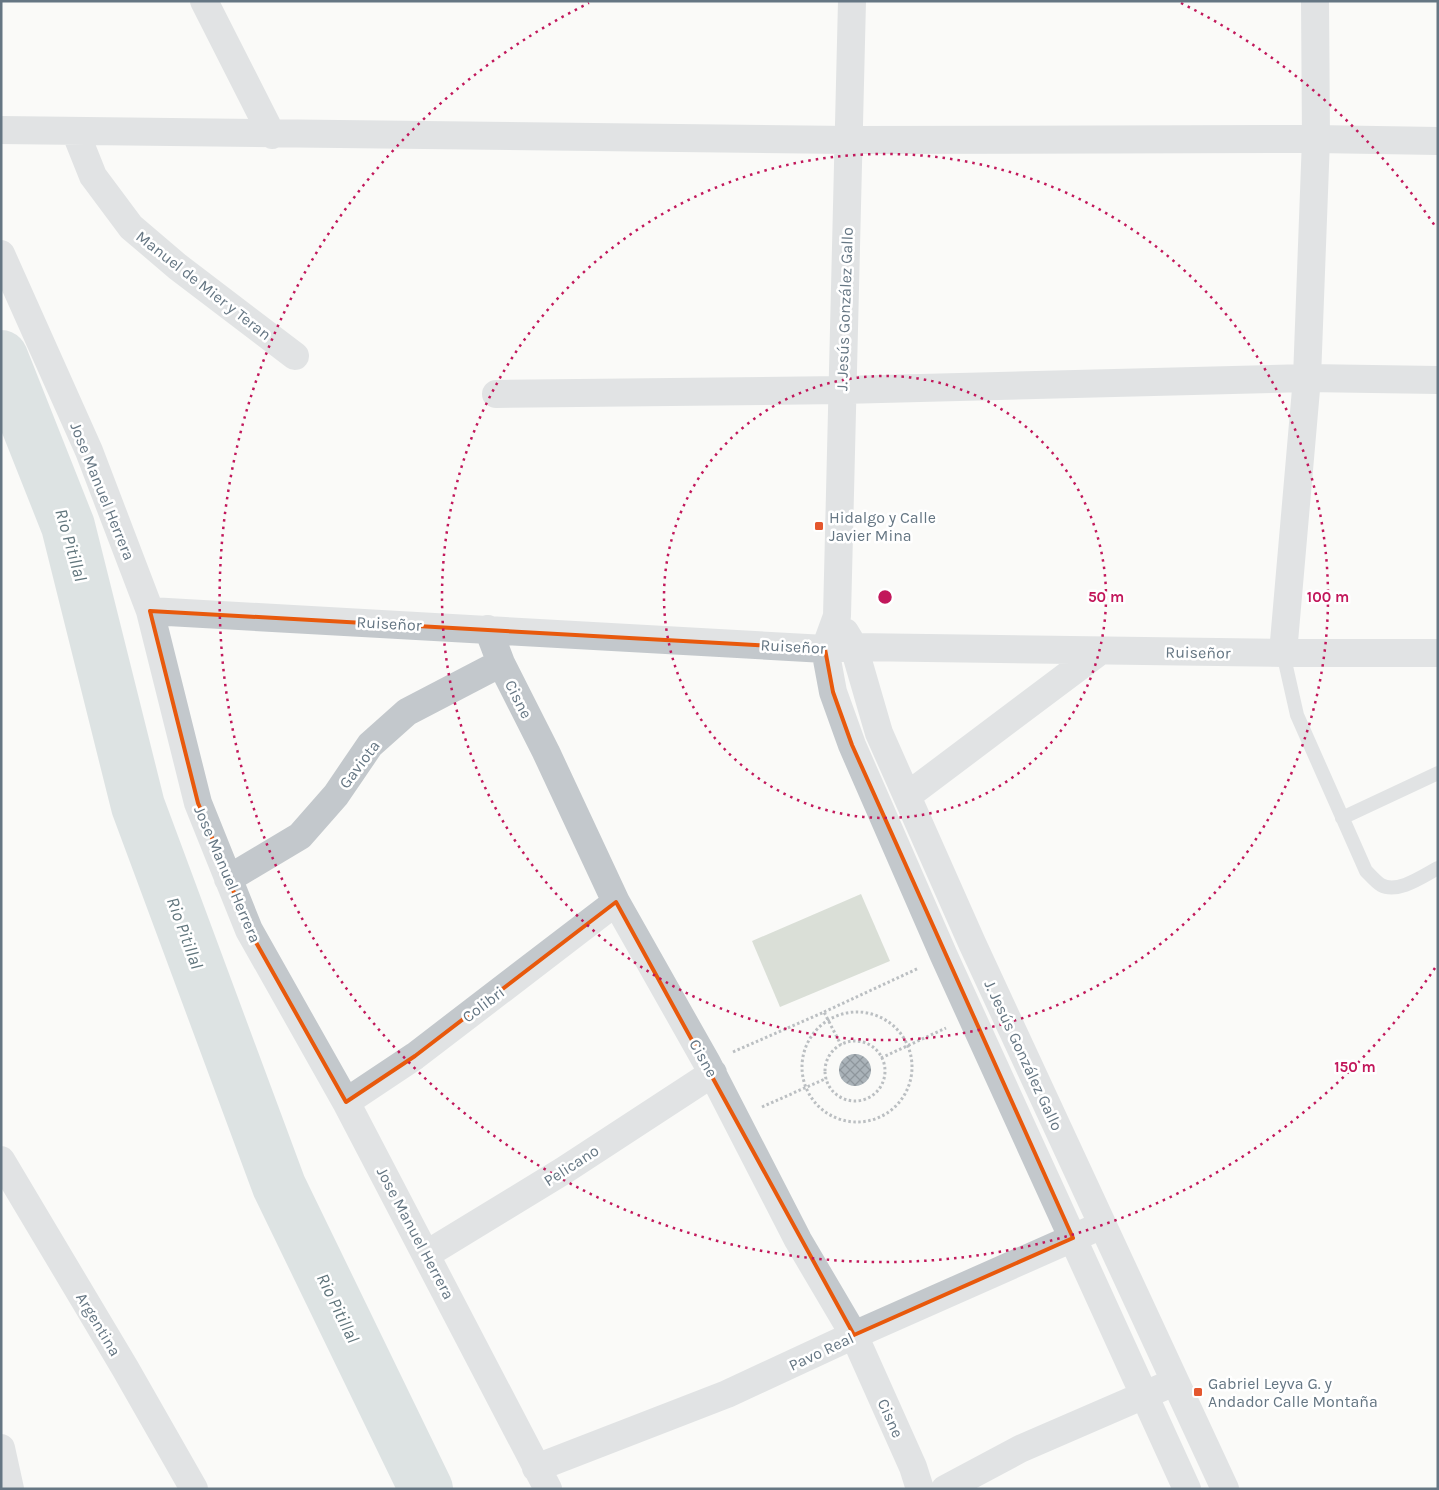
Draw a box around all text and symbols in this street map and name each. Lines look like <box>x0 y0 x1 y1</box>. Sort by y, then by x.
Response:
street label: Manuel de Mier y Teran <box>132 227 275 344</box>
street label: J. Jesús González Gallo <box>832 227 857 391</box>
street label: Jose Manuel Herrera <box>66 419 139 563</box>
water label: Rio Pitillal <box>50 506 92 584</box>
place label: Hidalgo y Calle Javier Mina <box>829 508 936 545</box>
marker: Hidalgo y Calle Javier Mina <box>813 520 825 532</box>
centre of rings <box>876 588 894 606</box>
text: 50 m <box>1088 588 1124 606</box>
text: 100 m <box>1307 588 1349 606</box>
street label: Ruiseñor <box>356 612 422 635</box>
street label: Ruiseñor <box>760 635 826 658</box>
street label: Ruiseñor <box>1165 642 1231 663</box>
street label: Cisne <box>501 677 536 722</box>
street label: Gaviota <box>335 736 384 792</box>
street label: Jose Manuel Herrera <box>190 803 265 946</box>
water label: Rio Pitillal <box>162 894 208 972</box>
street label: J. Jesús González Gallo <box>980 977 1067 1134</box>
street label: Colibri <box>458 982 508 1026</box>
street label: Cisne <box>685 1036 722 1081</box>
text: 150 m <box>1334 1058 1376 1076</box>
street label: Pelicano <box>540 1141 602 1190</box>
street label: Jose Manuel Herrera <box>373 1164 458 1303</box>
water label: Rio Pitillal <box>312 1270 365 1347</box>
street label: Argentina <box>72 1289 125 1360</box>
street label: Pavo Real <box>786 1328 857 1375</box>
place label: Gabriel Leyva G. y Andador Calle Montaña <box>1208 1374 1378 1411</box>
marker: Gabriel Leyva G. y Andador Calle Montaña <box>1192 1386 1204 1398</box>
street label: Cisne <box>874 1396 908 1441</box>

